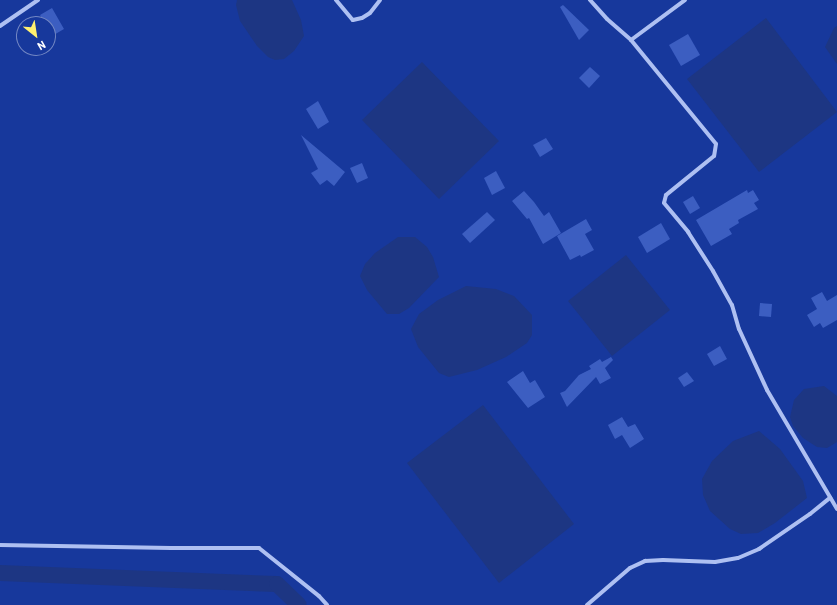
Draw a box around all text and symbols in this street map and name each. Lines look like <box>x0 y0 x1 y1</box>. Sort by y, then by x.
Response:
north arrow <box>16 16 56 56</box>
text: N <box>35 38 48 53</box>

